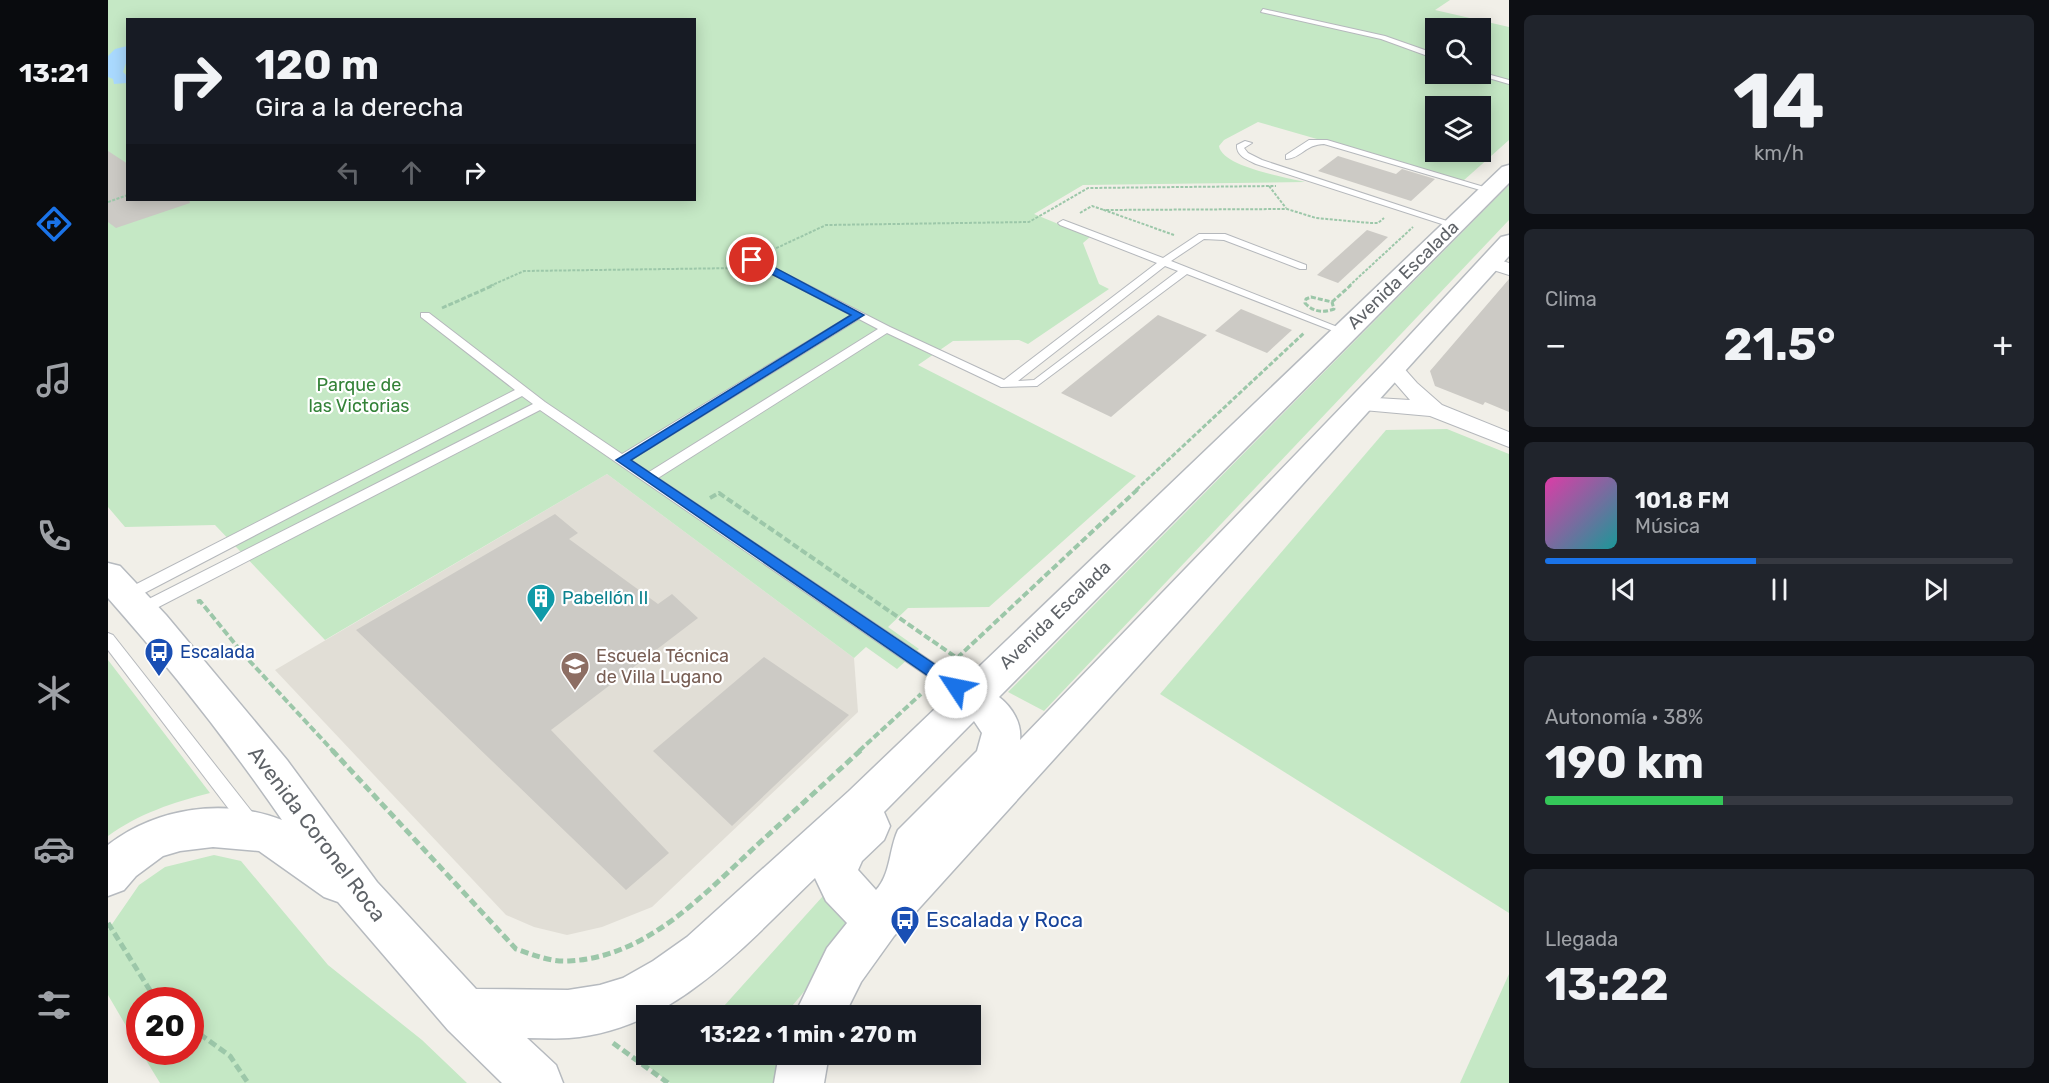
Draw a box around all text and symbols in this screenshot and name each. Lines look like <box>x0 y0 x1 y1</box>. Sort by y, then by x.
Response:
map controls <box>1425 18 1491 162</box>
button: search <box>1425 18 1491 84</box>
text: 120 m <box>255 40 379 90</box>
icon: right <box>156 42 234 120</box>
text: 14 <box>1733 55 1825 148</box>
text: 13:21 <box>19 57 89 89</box>
text: Gira a la derecha <box>255 91 464 123</box>
button: layers <box>1425 96 1491 162</box>
text: km/h <box>1754 141 1804 165</box>
icon: left <box>332 156 365 189</box>
icon: ahead <box>395 156 428 189</box>
icon: right <box>458 156 491 189</box>
icon: directions <box>33 203 75 245</box>
street label: Avenida Escalada <box>1343 216 1463 334</box>
pin <box>726 234 777 285</box>
icon: arrive <box>735 243 768 276</box>
text: Clima <box>1545 287 1597 311</box>
text: 21.5° <box>1723 318 1835 371</box>
text: − <box>1545 325 1566 364</box>
text: + <box>1992 325 2013 364</box>
icon: music <box>33 359 75 401</box>
park label: Parque de las Victorias <box>308 374 410 417</box>
text: 101.8 FM <box>1635 487 1729 514</box>
text: Música <box>1635 514 1700 538</box>
icon: phone <box>33 515 75 557</box>
street label: Avenida Escalada <box>995 556 1115 674</box>
icon: previous <box>1607 573 1640 606</box>
icon: pause <box>1763 573 1796 606</box>
icon: next <box>1919 573 1952 606</box>
building icon: Pabellón II <box>525 582 557 624</box>
place label: Pabellón II <box>562 587 648 609</box>
bus stop icon: Escalada <box>143 636 175 678</box>
place label: Escalada <box>180 641 255 663</box>
place label: Escuela Técnica de Villa Lugano <box>596 645 729 688</box>
school or university icon: Escuela Técnica de Villa Lugano <box>559 650 591 692</box>
position arrow <box>924 655 988 719</box>
icon: climate <box>33 672 75 714</box>
text: Autonomía · 38% <box>1545 705 1703 729</box>
text: 190 km <box>1545 736 1704 789</box>
street label: Avenida Coronel Roca <box>243 741 391 926</box>
icon: car <box>33 828 75 870</box>
bus stop icon: Escalada y Roca <box>889 904 921 946</box>
place label: Escalada y Roca <box>926 907 1083 932</box>
text: Llegada <box>1545 927 1618 951</box>
text: 13:22 <box>1545 958 1669 1011</box>
icon: filters <box>33 984 75 1026</box>
speed limit sign: 20 <box>126 987 204 1065</box>
text: 13:22 · 1 min · 270 m <box>700 1021 917 1048</box>

